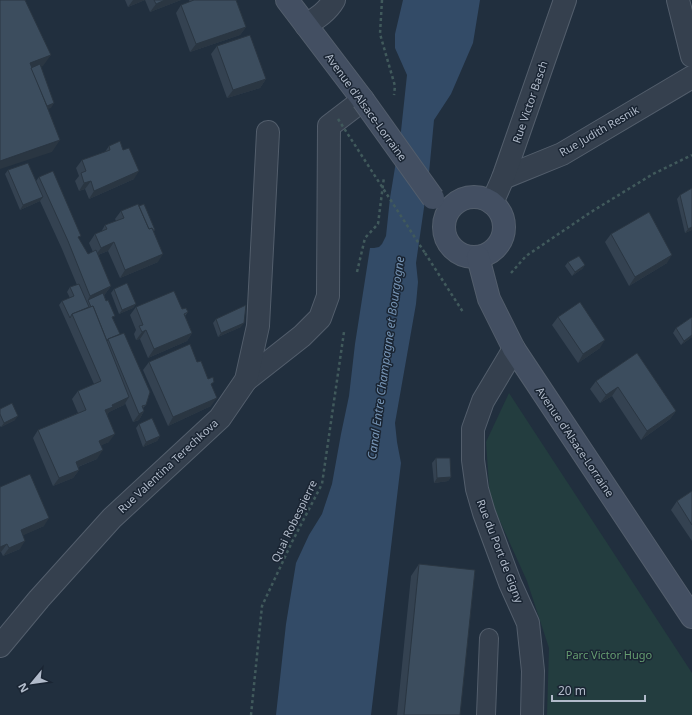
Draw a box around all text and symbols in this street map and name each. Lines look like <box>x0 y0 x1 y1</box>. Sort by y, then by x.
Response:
street label: Avenue d'Alsace-Lorraine <box>322 50 411 164</box>
street label: Rue Victor Basch <box>508 59 551 145</box>
street label: Rue Judith Resnik <box>556 102 641 159</box>
water label: Canal Entre Champagne et Bourgogne <box>363 255 408 461</box>
street label: Avenue d'Alsace-Lorraine <box>533 384 618 500</box>
street label: Rue Valentina Terechkova <box>114 415 221 516</box>
street label: Quai Robespierre <box>267 477 320 564</box>
street label: Rue du Port de Gigny <box>474 497 527 605</box>
park label: Parc Victor Hugo <box>566 647 653 662</box>
north arrow <box>12 663 52 703</box>
scale bar <box>552 677 645 703</box>
text: N <box>14 681 32 696</box>
text: 20 m <box>558 682 586 699</box>

